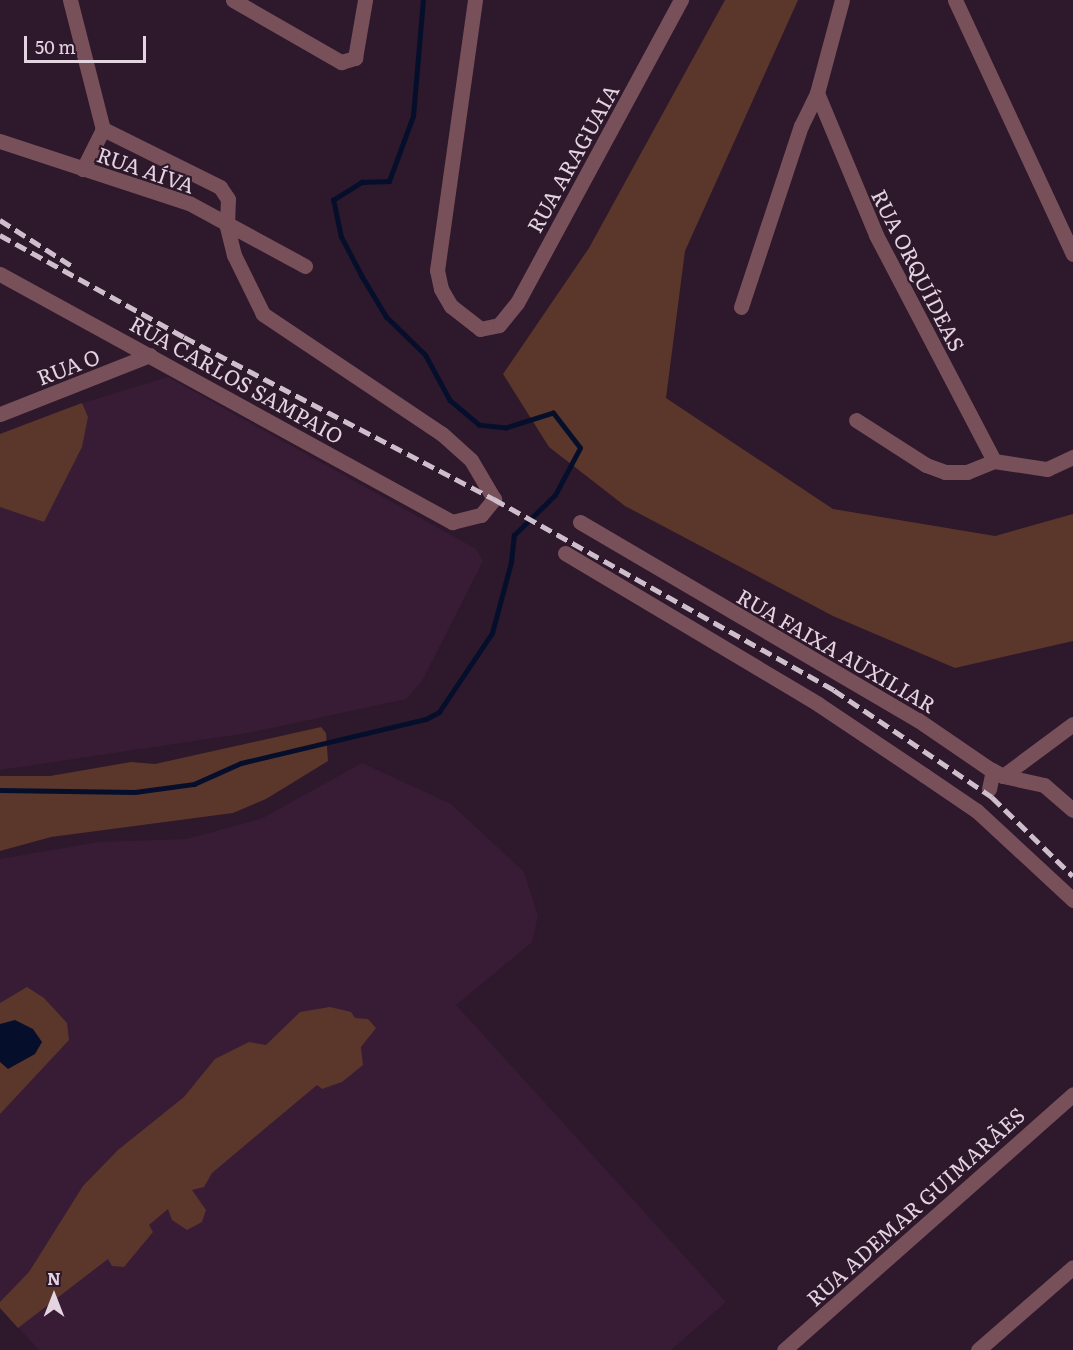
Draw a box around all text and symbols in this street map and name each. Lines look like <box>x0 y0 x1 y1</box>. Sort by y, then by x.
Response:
scale bar <box>27 24 148 62</box>
text: 50 m <box>35 33 76 60</box>
street label: RUA ARAGUAIA <box>521 80 623 236</box>
street label: RUA AÍVA <box>94 141 198 197</box>
street label: RUA ORQUÍDEAS <box>867 185 971 355</box>
street label: RUA CARLOS SAMPAIO <box>126 310 348 448</box>
street label: RUA O <box>33 343 103 389</box>
street label: RUA FAIXA AUXILIAR <box>733 583 941 717</box>
street label: RUA ADEMAR GUIMARÃES <box>801 1102 1029 1310</box>
north arrow <box>24 1266 84 1326</box>
text: N <box>47 1266 61 1290</box>

